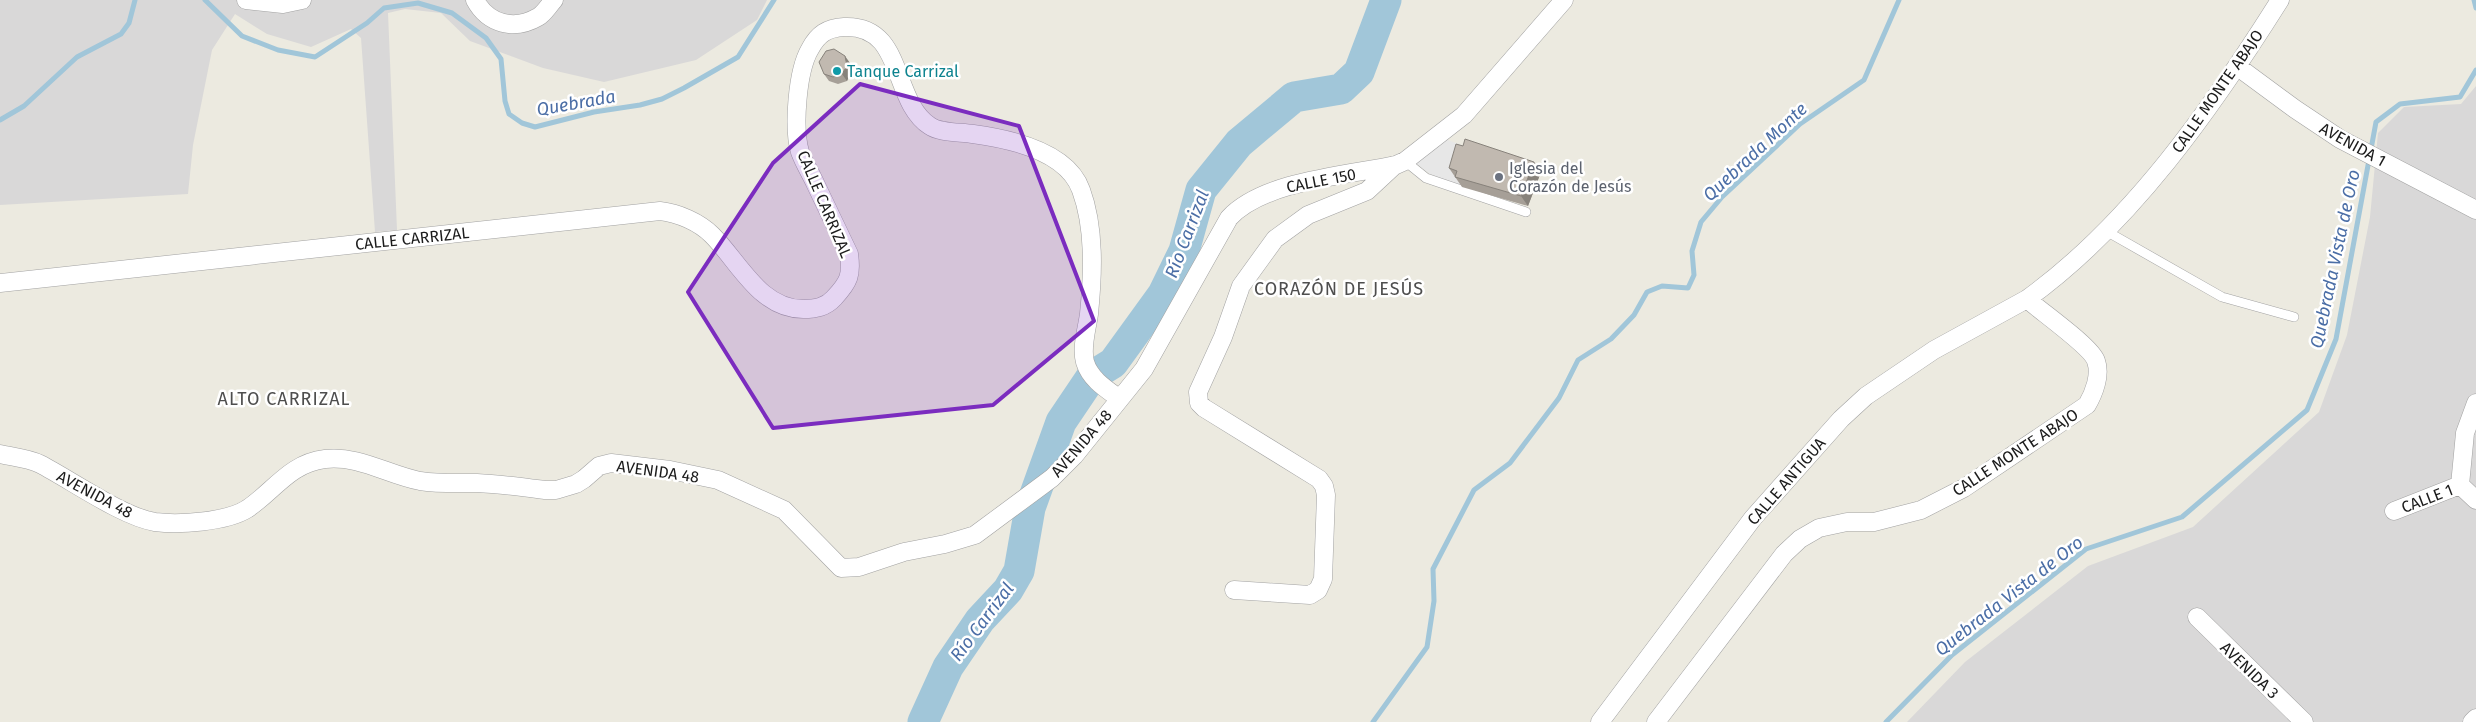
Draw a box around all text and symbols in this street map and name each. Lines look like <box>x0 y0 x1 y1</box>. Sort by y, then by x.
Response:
street label: CALLE MONTE ABAJO <box>2168 26 2267 157</box>
place label: Tanque Carrizal <box>847 62 959 81</box>
marker: Tanque Carrizal <box>831 65 843 77</box>
water label: Quebrada <box>535 85 617 121</box>
water label: Quebrada Monte <box>1698 98 1812 206</box>
street label: AVENIDA 1 <box>2316 119 2389 170</box>
street label: CALLE CARRIZAL <box>793 148 856 261</box>
place label: Iglesia del Corazón de Jesús <box>1509 159 1632 196</box>
street label: CALLE 150 <box>1285 164 1358 197</box>
water label: Quebrada Vista de Oro <box>2305 168 2365 350</box>
marker: Iglesia del Corazón de Jesús <box>1493 171 1505 183</box>
water label: Río Carrizal <box>1160 187 1214 281</box>
street label: CALLE CARRIZAL <box>354 223 470 254</box>
district label: CORAZÓN DE JESÚS <box>1254 277 1424 300</box>
district label: ALTO CARRIZAL <box>218 388 350 410</box>
street label: CALLE MONTE ABAJO <box>1949 405 2082 500</box>
street label: AVENIDA 48 <box>1047 406 1116 481</box>
street label: CALLE ANTIGUA <box>1743 433 1830 529</box>
street label: AVENIDA 48 <box>616 456 700 487</box>
street label: AVENIDA 48 <box>54 467 136 522</box>
street label: CALLE 1 <box>2399 480 2456 517</box>
water label: Quebrada Vista de Oro <box>1930 531 2088 661</box>
water label: Río Carrizal <box>945 578 1019 666</box>
street label: AVENIDA 3 <box>2217 638 2283 703</box>

